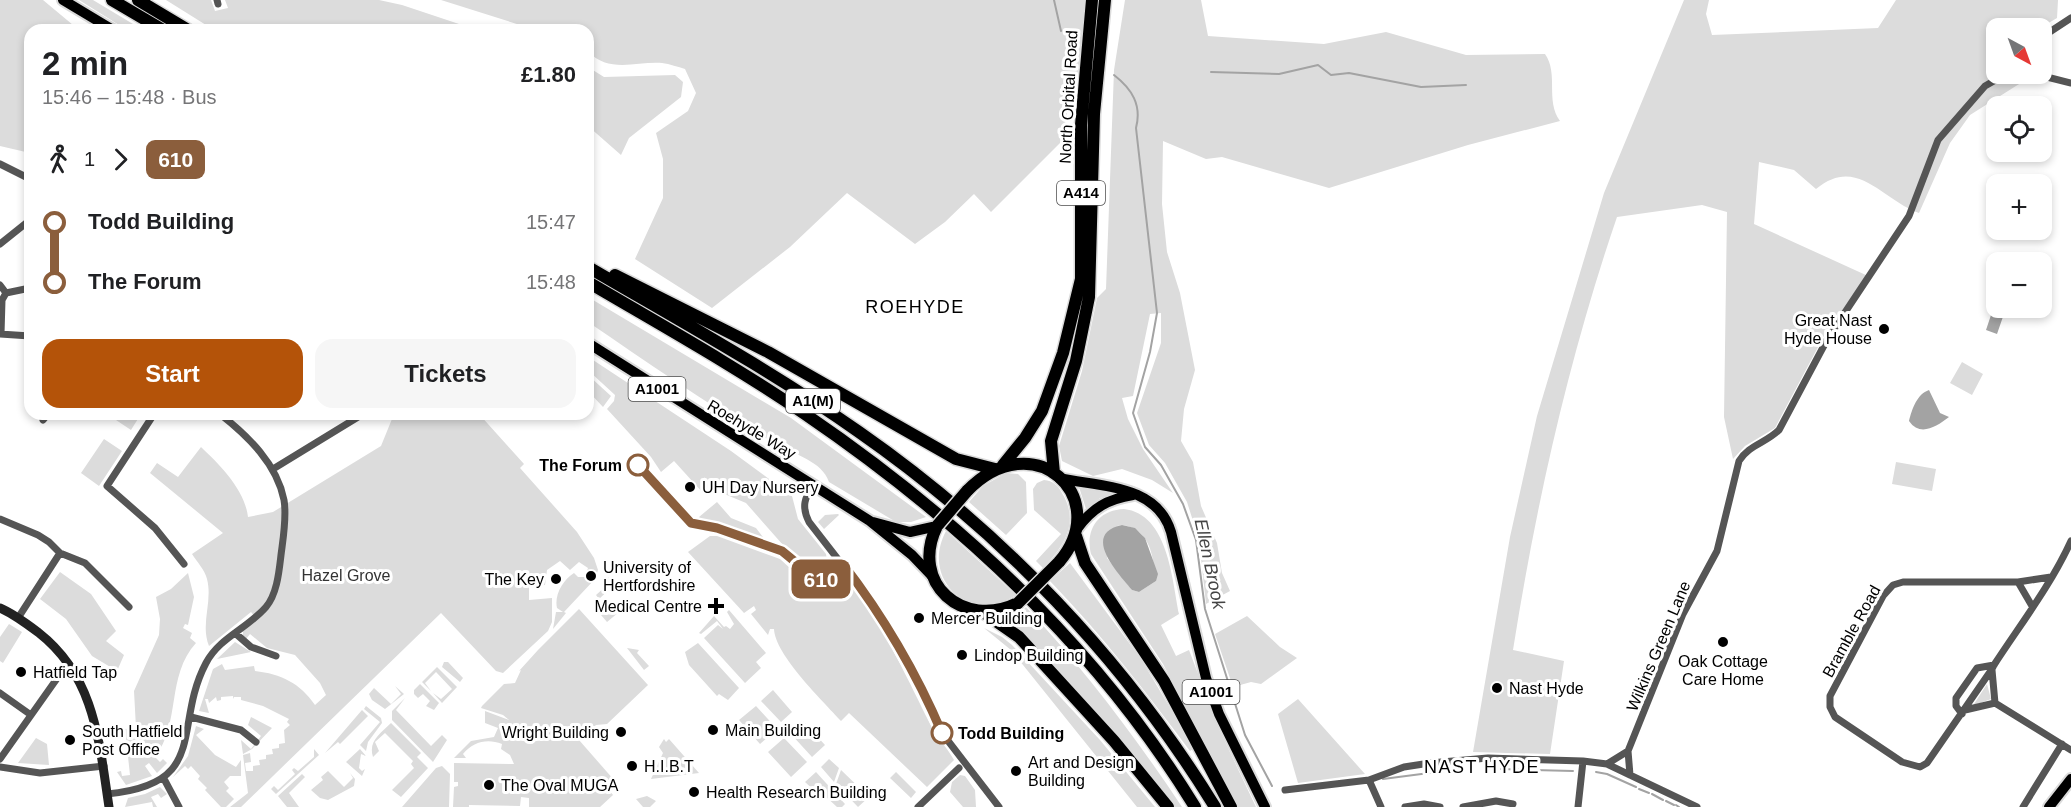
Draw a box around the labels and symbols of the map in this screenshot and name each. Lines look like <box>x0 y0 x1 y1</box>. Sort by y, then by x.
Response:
north arrow <box>1986 18 2052 84</box>
street label: North Orbital Road <box>1057 30 1080 164</box>
road number: A414 <box>1057 181 1105 205</box>
district label: ROEHYDE <box>865 297 965 317</box>
place label: Great Nast Hyde House <box>1784 312 1873 347</box>
marker: Great Nast Hyde House <box>1877 322 1891 336</box>
road number: A1001 <box>628 377 686 401</box>
road number: A1(M) <box>786 389 840 413</box>
street label: Roehyde Way <box>705 396 799 462</box>
marker: The Forum <box>627 454 649 476</box>
place label: The Forum <box>539 457 622 474</box>
place label: UH Day Nursery <box>702 479 818 496</box>
marker: UH Day Nursery <box>683 480 697 494</box>
water label: Ellen Brook <box>1191 517 1230 612</box>
place label: University of Hertfordshire <box>603 559 696 594</box>
line badge: 610 <box>786 560 856 598</box>
park label: Hazel Grove <box>302 567 391 584</box>
marker: University of Hertfordshire <box>584 569 598 583</box>
place label: The Key <box>484 571 544 588</box>
marker: The Key <box>549 572 563 586</box>
street label: Wilkins Green Lane <box>1623 579 1694 714</box>
street label: Bramble Road <box>1819 582 1884 680</box>
marker: Medical Centre <box>707 597 725 615</box>
place label: Medical Centre <box>594 598 702 615</box>
place label: Mercer Building <box>931 610 1042 627</box>
marker: Mercer Building <box>912 611 926 625</box>
marker: Oak Cottage Care Home <box>1716 635 1730 649</box>
place label: Lindop Building <box>974 647 1083 664</box>
marker: Lindop Building <box>955 648 969 662</box>
place label: Oak Cottage Care Home <box>1678 653 1768 688</box>
place label: Hatfield Tap <box>33 664 117 681</box>
marker: Hatfield Tap <box>14 665 28 679</box>
road number: A1001 <box>1182 680 1240 704</box>
place label: Nast Hyde <box>1509 680 1584 697</box>
marker: Nast Hyde <box>1490 681 1504 695</box>
place label: Main Building <box>725 722 821 739</box>
marker: Todd Building <box>931 722 953 744</box>
place label: South Hatfield Post Office <box>82 723 183 758</box>
marker: Main Building <box>706 723 720 737</box>
place label: Wright Building <box>502 724 609 741</box>
marker: Wright Building <box>614 725 628 739</box>
place label: Todd Building <box>958 725 1064 742</box>
marker: South Hatfield Post Office <box>63 733 77 747</box>
place label: Art and Design Building <box>1028 754 1134 789</box>
district label: NAST HYDE <box>1424 757 1540 777</box>
place label: H.I.B.T <box>644 758 694 775</box>
marker: H.I.B.T <box>625 759 639 773</box>
marker: Art and Design Building <box>1009 764 1023 778</box>
place label: The Oval MUGA <box>501 777 619 794</box>
marker: The Oval MUGA <box>482 778 496 792</box>
place label: Health Research Building <box>706 784 887 801</box>
marker: Health Research Building <box>687 785 701 799</box>

